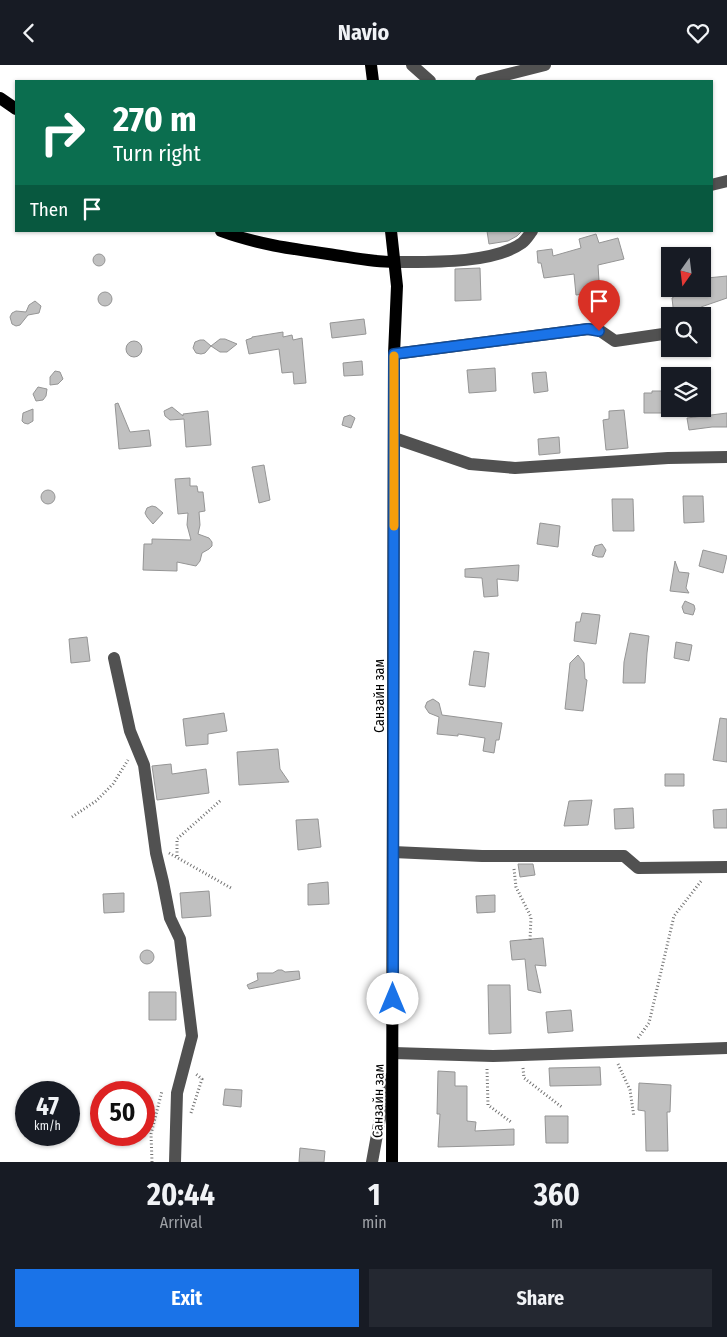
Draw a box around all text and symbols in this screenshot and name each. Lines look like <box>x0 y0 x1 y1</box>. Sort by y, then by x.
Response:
icon: back <box>15 19 43 47</box>
text: Navio <box>338 19 389 46</box>
icon: heart <box>684 19 712 47</box>
text: 270 m <box>113 98 197 140</box>
icon: right <box>30 100 95 165</box>
text: Turn right <box>113 140 201 167</box>
icon: arrive <box>78 195 106 223</box>
text: Then <box>30 198 68 221</box>
north arrow <box>661 247 711 297</box>
map controls <box>661 247 711 417</box>
pin <box>578 280 620 331</box>
icon: arrive <box>585 287 613 315</box>
button: search <box>661 307 711 357</box>
button: layers <box>661 367 711 417</box>
street label: Санзайн зам <box>371 659 388 733</box>
position arrow <box>366 972 418 1024</box>
street label: Санзайн зам <box>369 1064 388 1138</box>
speed limit sign: 50 <box>90 1081 155 1146</box>
text: 47 <box>36 1092 59 1122</box>
text: km/h <box>34 1119 61 1133</box>
text: 20:44 <box>147 1177 215 1213</box>
text: 1 <box>368 1177 381 1213</box>
text: 360 <box>534 1177 580 1213</box>
text: Arrival <box>160 1213 202 1232</box>
text: min <box>362 1213 387 1232</box>
text: m <box>551 1213 563 1232</box>
button: Exit <box>15 1269 359 1327</box>
button: Share <box>369 1269 712 1327</box>

